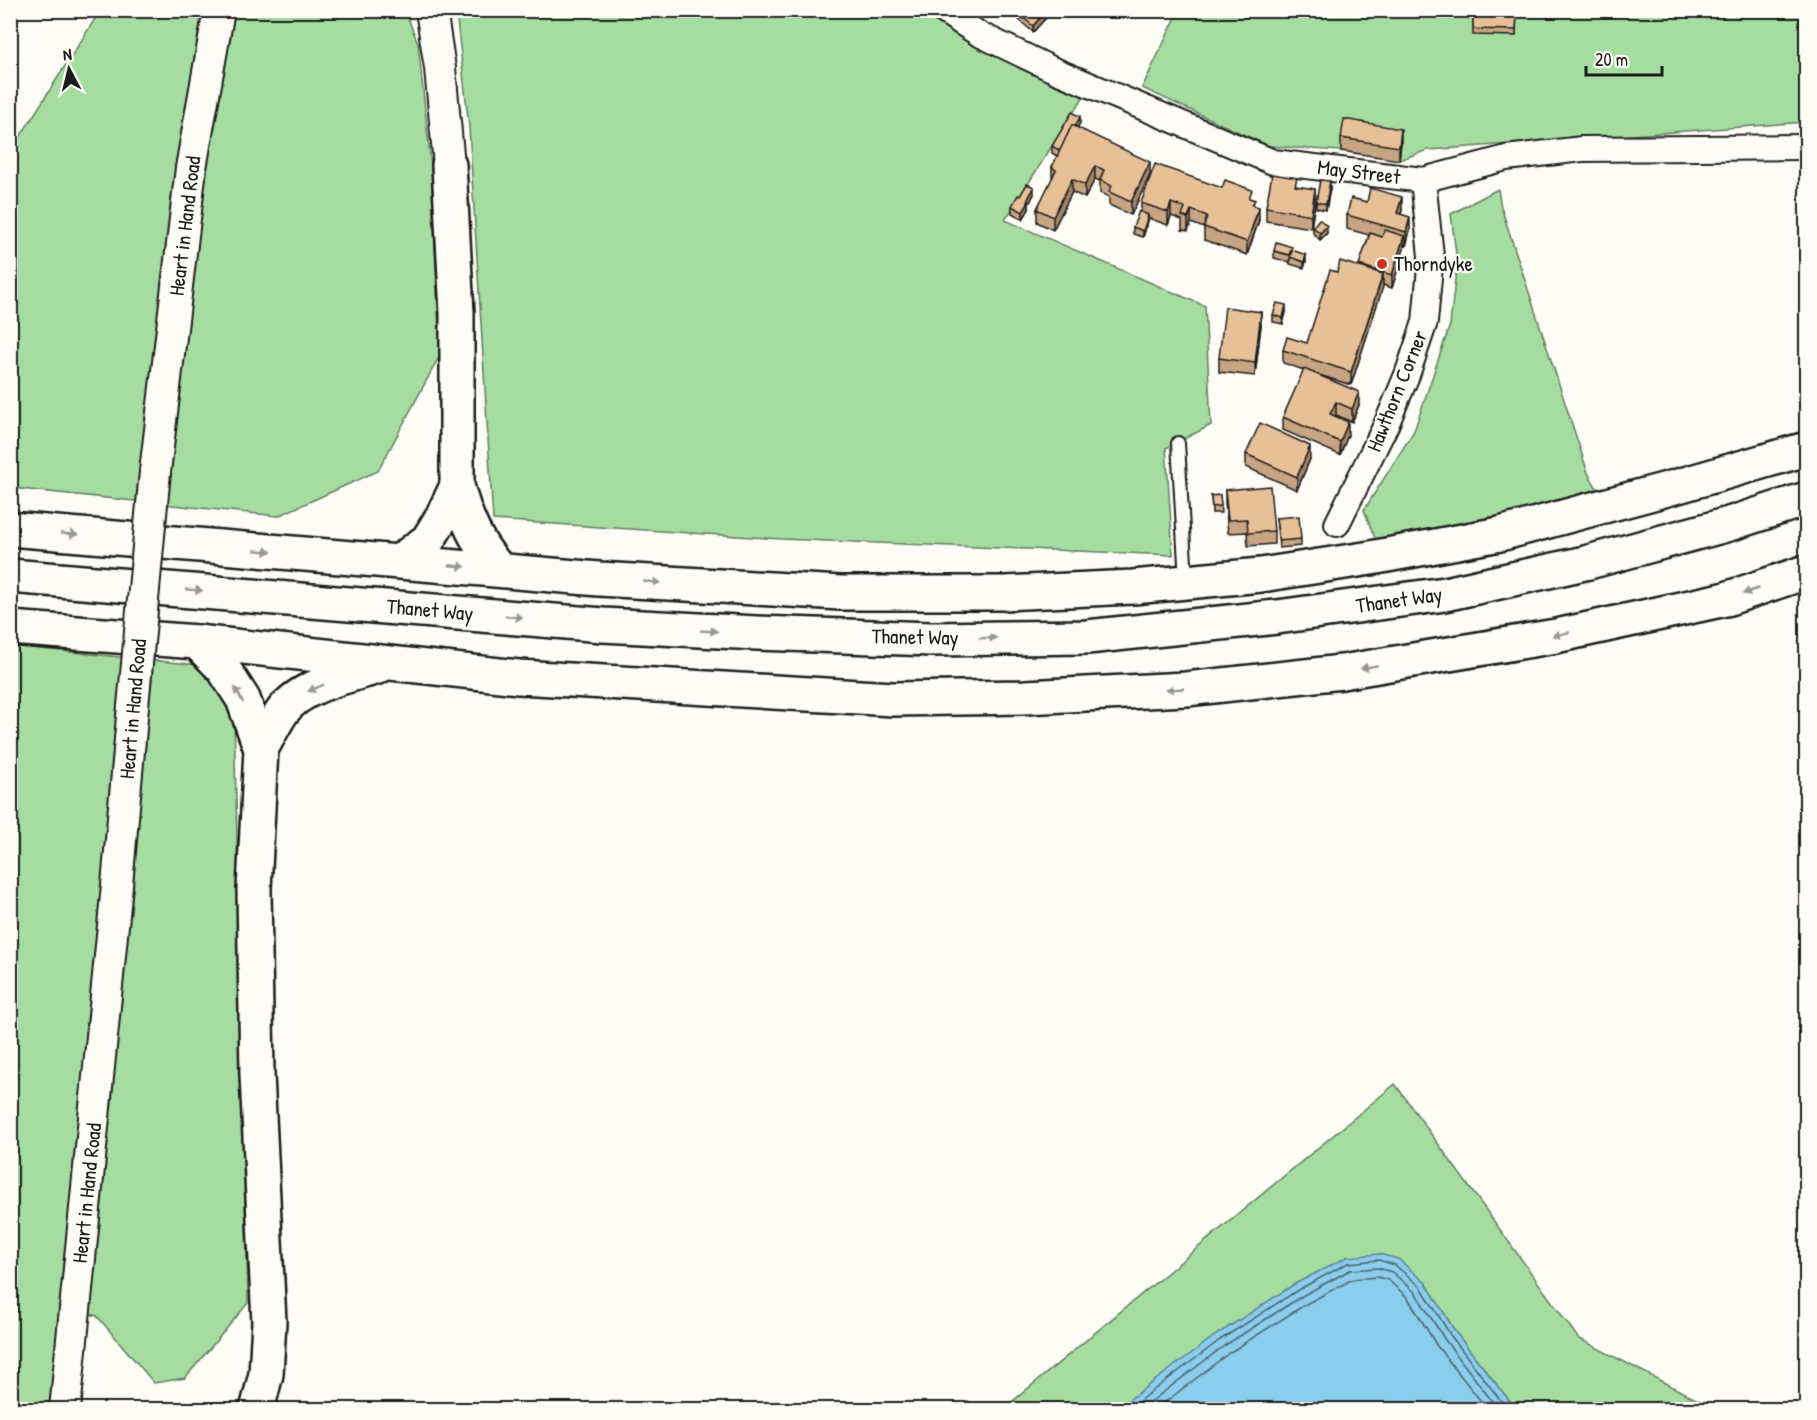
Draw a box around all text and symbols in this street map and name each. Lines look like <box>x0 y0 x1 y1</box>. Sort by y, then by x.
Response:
north arrow <box>39 39 99 99</box>
scale bar <box>1586 39 1662 77</box>
text: N <box>62 43 73 66</box>
text: 20 m <box>1595 47 1628 72</box>
street label: May Street <box>1316 152 1403 191</box>
street label: Heart in Hand Road <box>162 154 207 297</box>
place label: Thorndyke <box>1394 249 1473 278</box>
marker: Thorndyke <box>1375 257 1389 271</box>
street label: Hawthorn Corner <box>1359 326 1434 456</box>
one-way arrow <box>59 529 78 539</box>
one-way arrow <box>254 546 273 556</box>
one-way arrow <box>448 561 467 571</box>
one-way arrow <box>642 577 661 586</box>
street label: Thanet Way <box>1354 579 1444 620</box>
one-way arrow <box>185 586 204 595</box>
one-way arrow <box>1742 586 1760 596</box>
street label: Thanet Way <box>386 591 475 628</box>
one-way arrow <box>505 612 524 622</box>
street label: Thanet Way <box>871 621 959 652</box>
one-way arrow <box>699 626 718 635</box>
one-way arrow <box>1552 630 1571 640</box>
one-way arrow <box>978 633 997 643</box>
street label: Heart in Hand Road <box>112 638 153 780</box>
one-way arrow <box>1359 663 1378 672</box>
one-way arrow <box>307 683 325 693</box>
one-way arrow <box>1166 685 1185 694</box>
one-way arrow <box>234 687 245 703</box>
street label: Heart in Hand Road <box>65 1122 108 1264</box>

